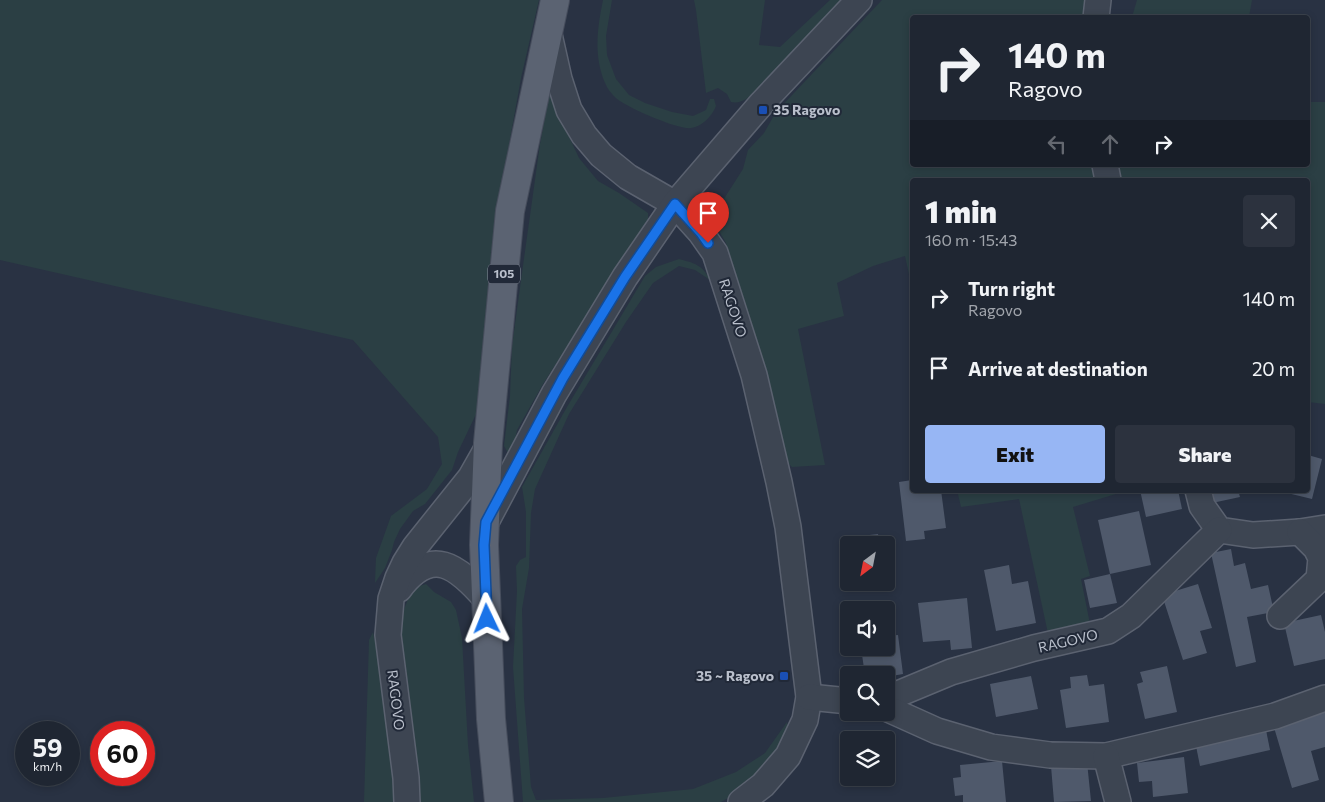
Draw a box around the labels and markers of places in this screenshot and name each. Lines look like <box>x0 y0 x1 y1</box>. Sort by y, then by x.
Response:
place label: 35 Ragovo <box>773 101 840 118</box>
marker: 35 Ragovo <box>757 104 769 116</box>
pin <box>687 192 729 243</box>
place label: 35 ~ Ragovo <box>696 667 774 684</box>
marker: 35 ~ Ragovo <box>778 670 790 682</box>

